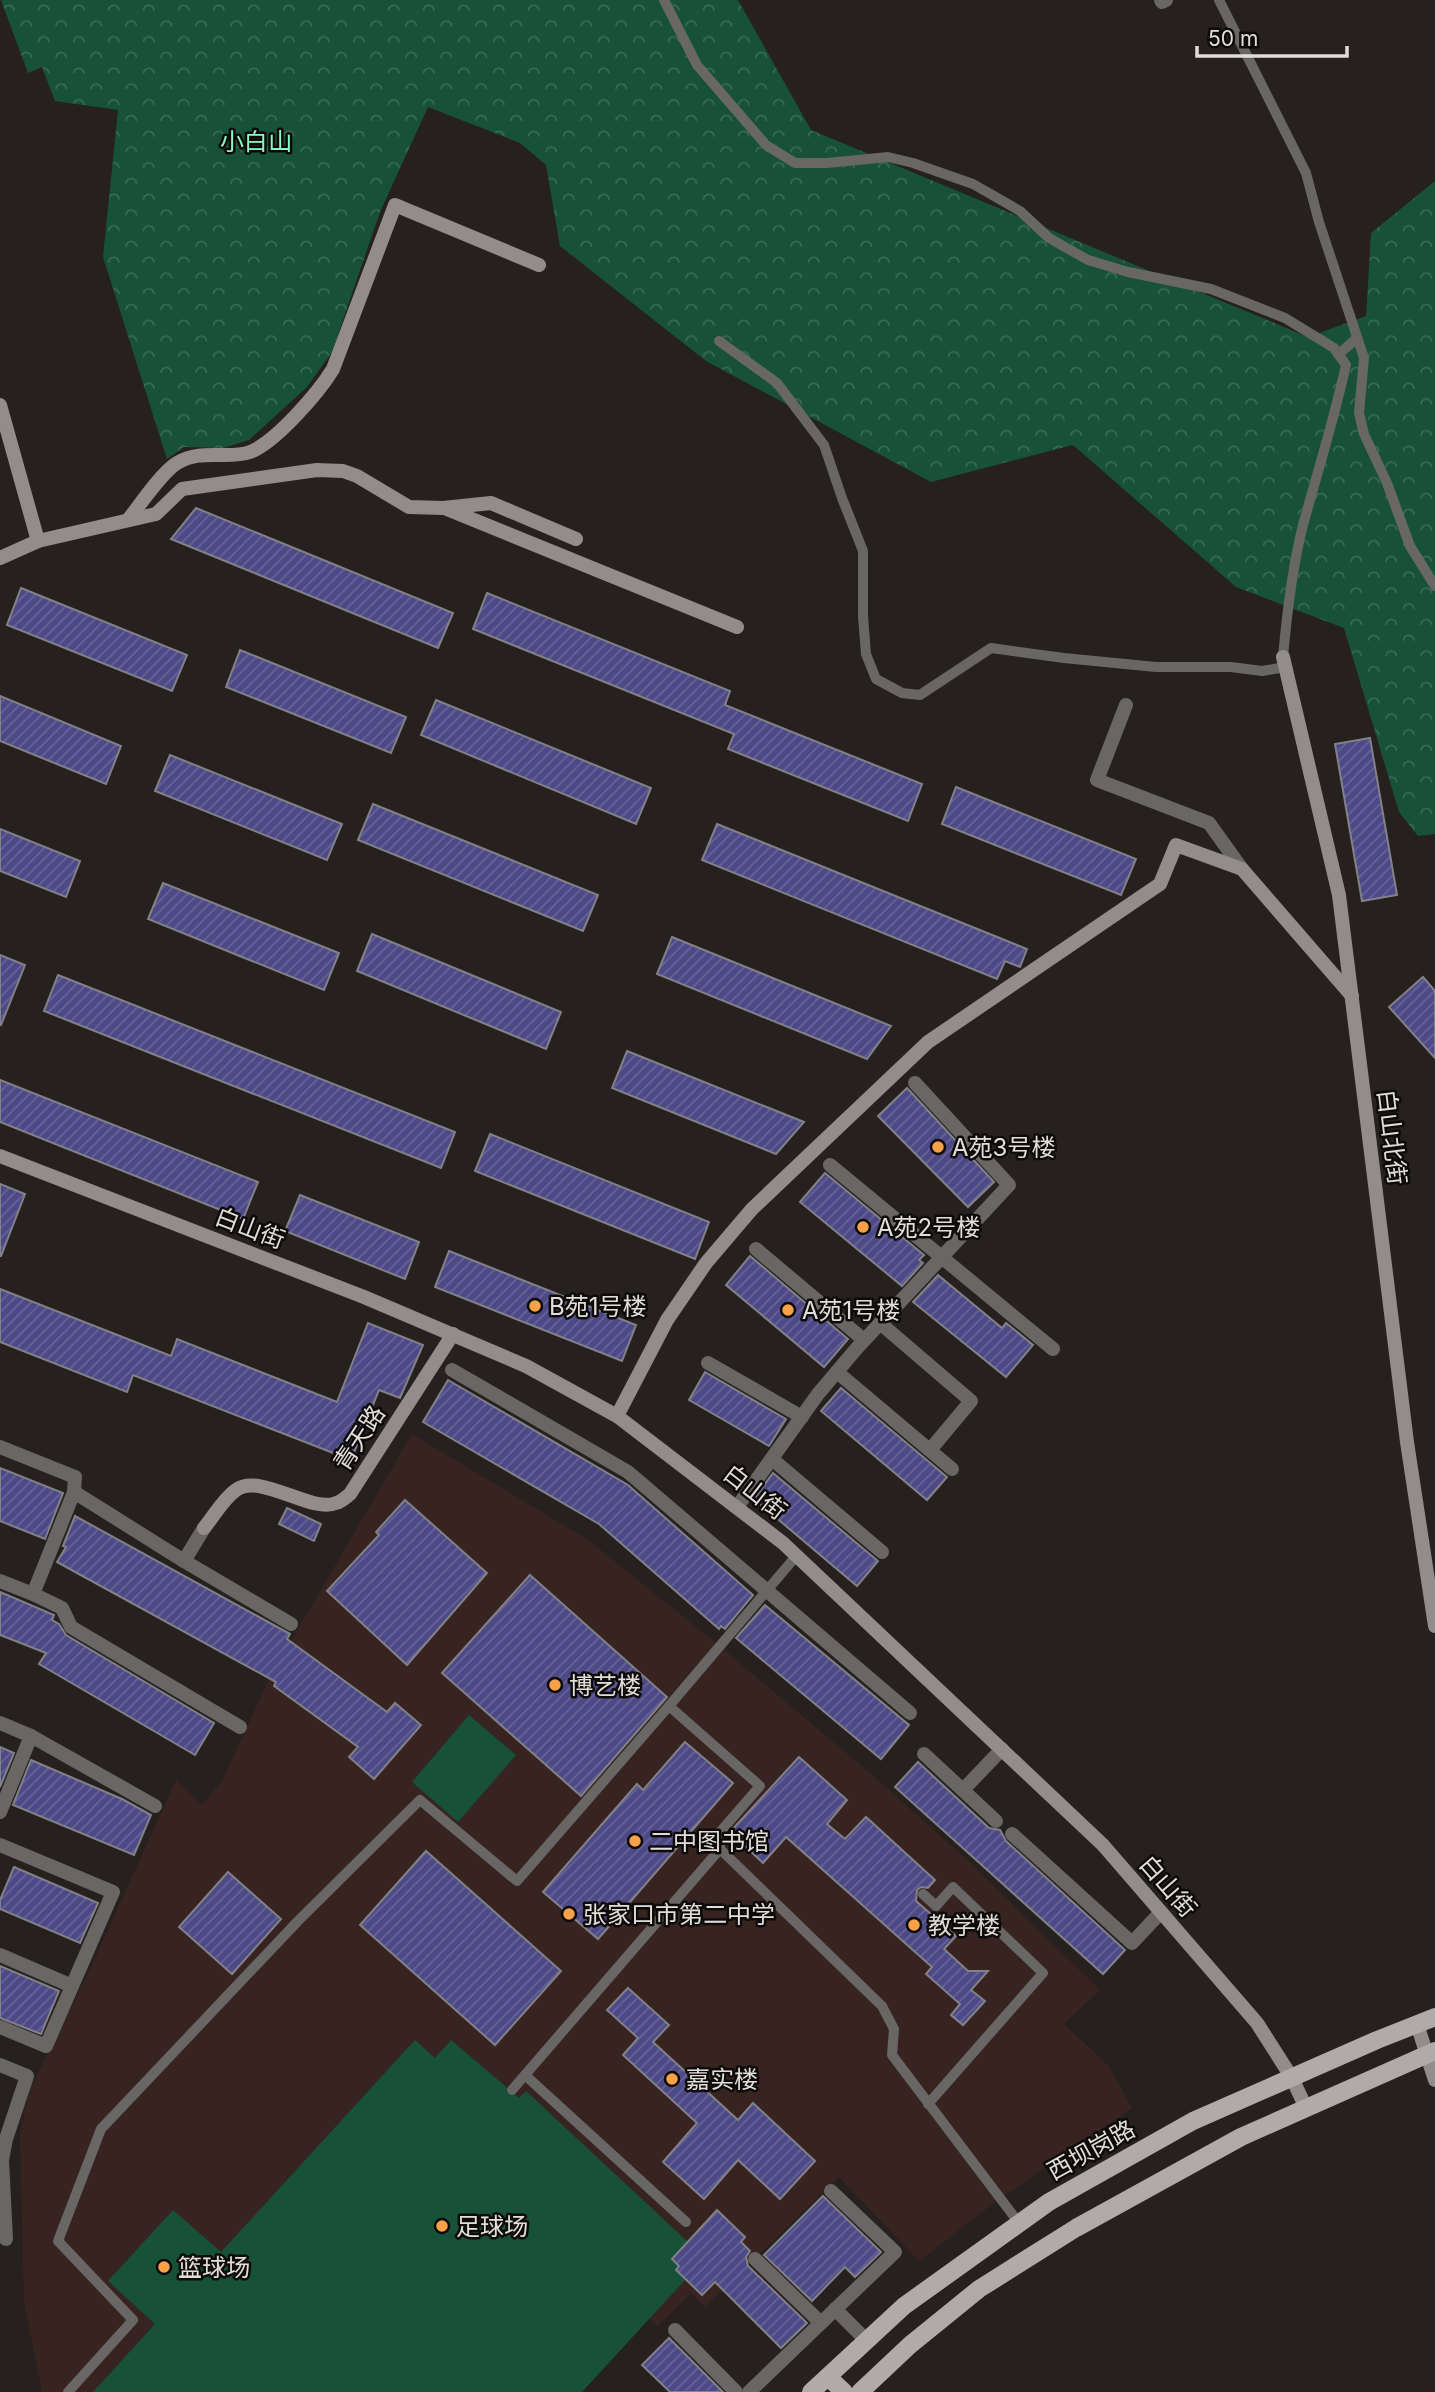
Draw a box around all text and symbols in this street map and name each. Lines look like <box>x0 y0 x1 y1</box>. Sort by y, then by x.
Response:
scale bar <box>1197 14 1348 58</box>
text: 50 m <box>1208 26 1258 51</box>
park label: 小白山 <box>220 127 292 156</box>
street label: 白山北街 <box>1372 1088 1412 1186</box>
place label: A苑3号楼 <box>952 1133 1055 1162</box>
marker: A苑3号楼 <box>930 1139 946 1155</box>
street label: 白山街 <box>211 1202 289 1254</box>
place label: A苑2号楼 <box>877 1213 980 1242</box>
marker: A苑2号楼 <box>855 1219 871 1235</box>
place label: B苑1号楼 <box>549 1292 646 1321</box>
place label: A苑1号楼 <box>802 1296 900 1325</box>
marker: B苑1号楼 <box>527 1298 543 1314</box>
marker: A苑1号楼 <box>780 1302 796 1318</box>
street label: 青天路 <box>327 1400 391 1476</box>
street label: 白山街 <box>718 1458 792 1526</box>
place label: 博艺楼 <box>569 1671 641 1700</box>
marker: 博艺楼 <box>547 1677 563 1693</box>
place label: 二中图书馆 <box>649 1827 769 1856</box>
marker: 二中图书馆 <box>627 1833 643 1849</box>
street label: 白山街 <box>1133 1849 1203 1923</box>
place label: 张家口市第二中学 <box>583 1900 775 1929</box>
marker: 张家口市第二中学 <box>561 1906 577 1922</box>
place label: 教学楼 <box>928 1911 1000 1940</box>
marker: 教学楼 <box>906 1917 922 1933</box>
place label: 嘉实楼 <box>686 2065 758 2094</box>
marker: 嘉实楼 <box>664 2071 680 2087</box>
street label: 西坝岗路 <box>1042 2114 1140 2186</box>
place label: 足球场 <box>456 2212 528 2241</box>
marker: 足球场 <box>434 2218 450 2234</box>
place label: 篮球场 <box>178 2253 250 2282</box>
marker: 篮球场 <box>156 2259 172 2275</box>

